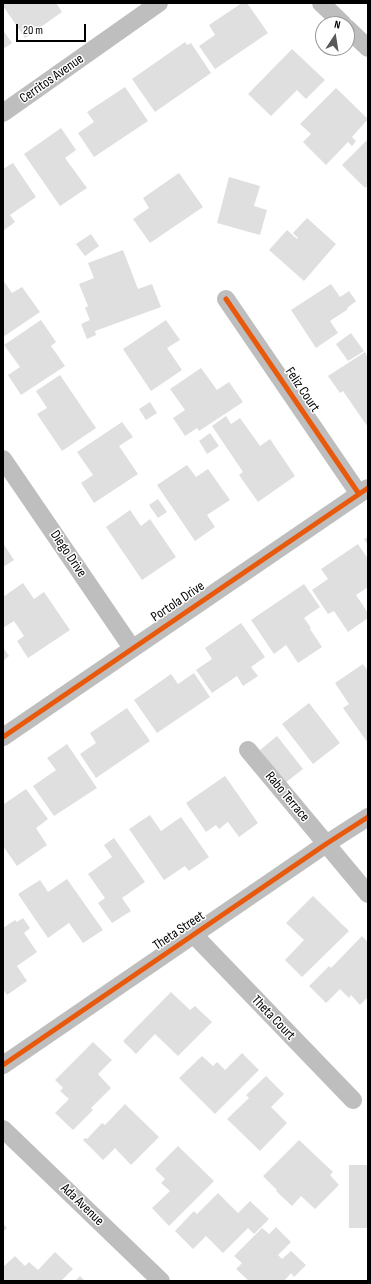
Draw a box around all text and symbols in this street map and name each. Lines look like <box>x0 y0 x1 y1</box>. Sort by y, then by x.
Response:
scale bar <box>18 16 88 42</box>
north arrow <box>315 16 355 56</box>
text: N <box>333 18 342 32</box>
text: 20 m <box>23 23 43 38</box>
street label: Cerritos Avenue <box>17 51 87 107</box>
street label: Feliz Court <box>281 364 323 416</box>
street label: Diego Drive <box>46 527 90 581</box>
street label: Portola Drive <box>148 578 208 626</box>
street label: Rabo Terrace <box>261 769 313 825</box>
street label: Theta Street <box>150 908 208 954</box>
street label: Theta Court <box>248 992 298 1044</box>
street label: Ada Avenue <box>57 1180 107 1230</box>

